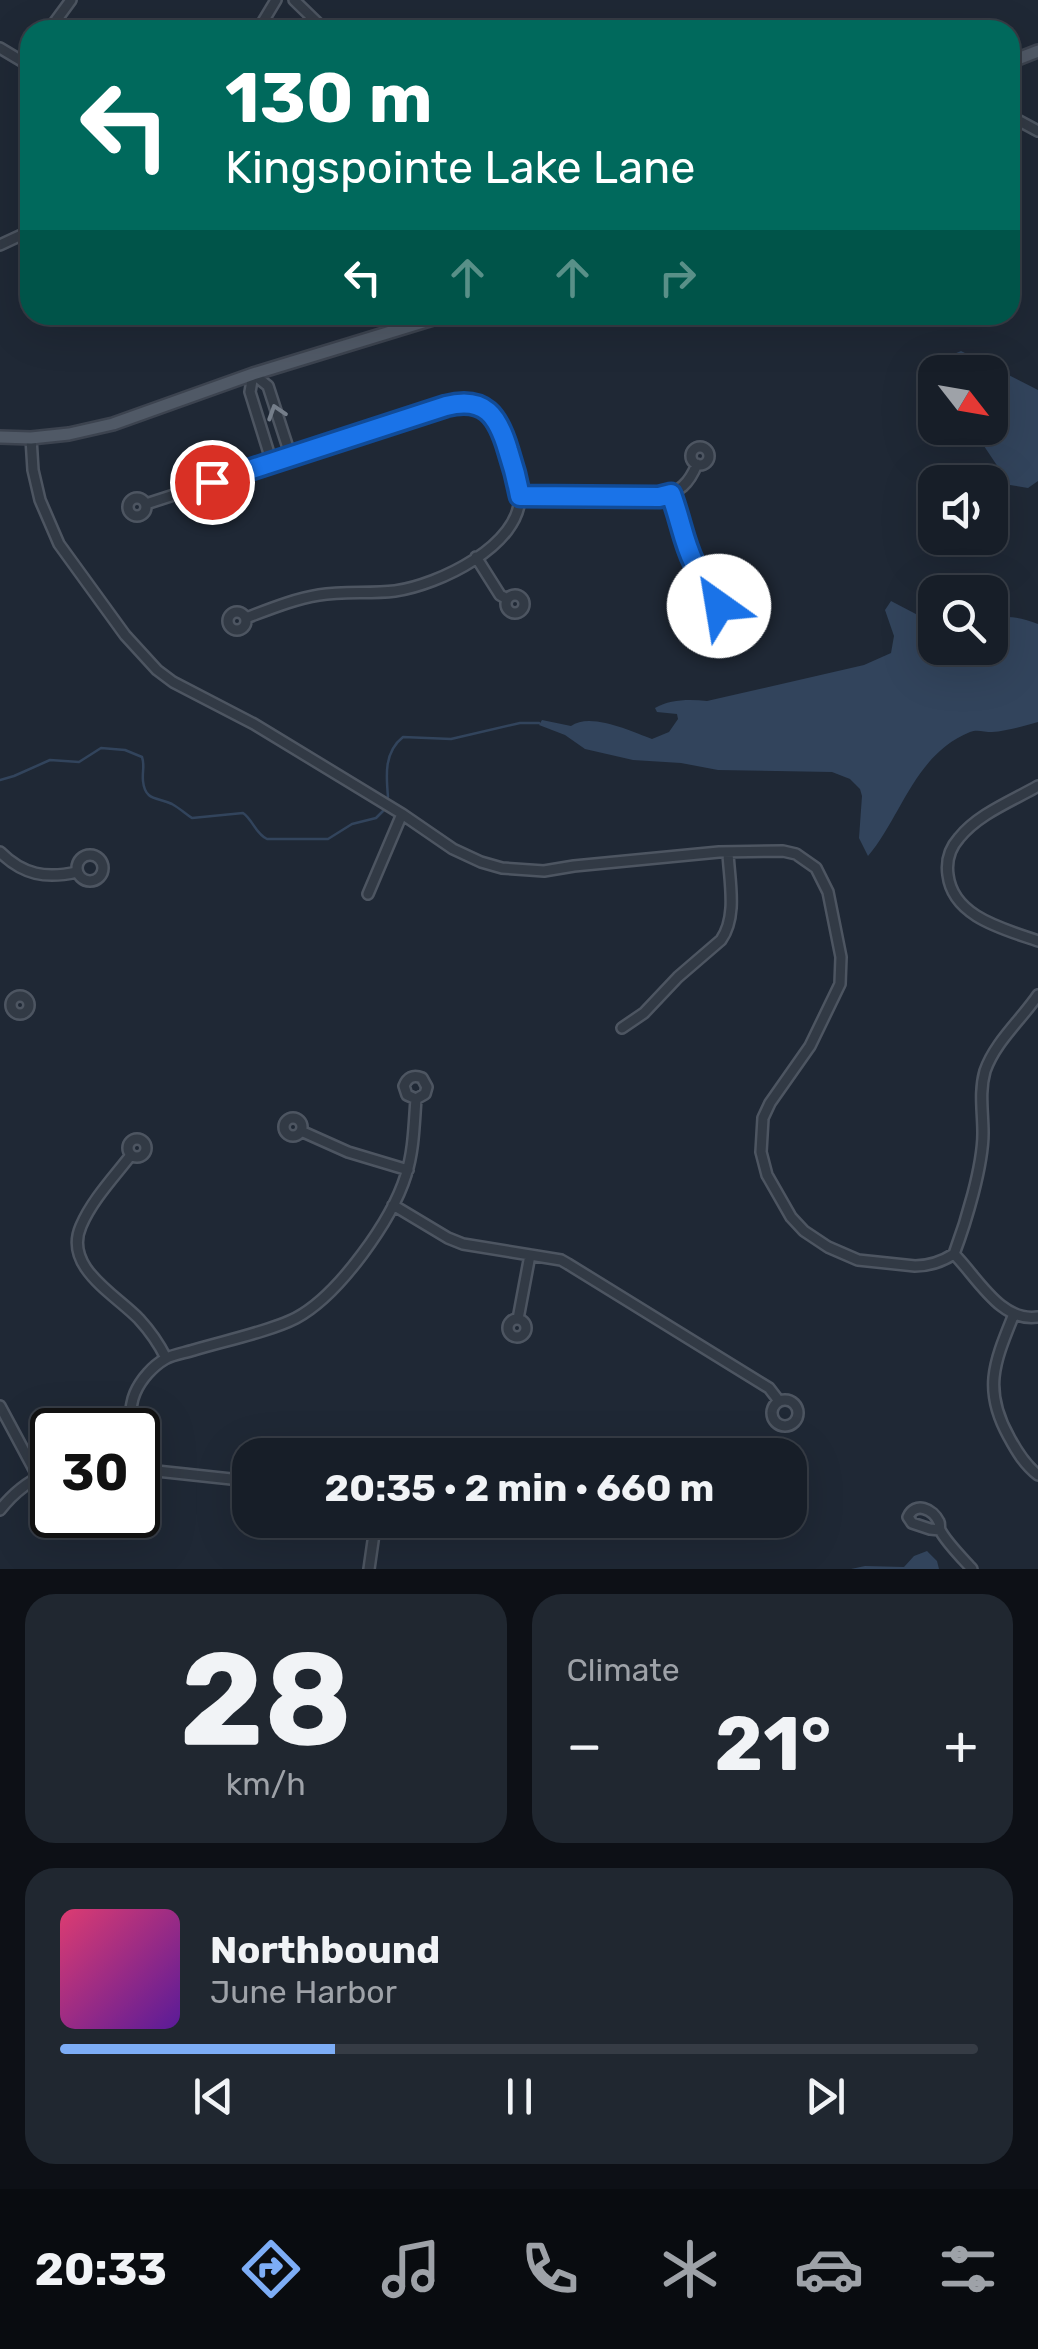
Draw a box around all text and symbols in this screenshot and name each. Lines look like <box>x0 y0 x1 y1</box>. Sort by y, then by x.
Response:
text: 130 m <box>225 57 433 140</box>
icon: left <box>60 60 190 190</box>
text: Kingspointe Lake Lane <box>225 141 696 194</box>
icon: left <box>335 250 390 305</box>
icon: ahead <box>440 250 495 305</box>
icon: ahead <box>545 250 600 305</box>
icon: right <box>650 250 705 305</box>
north arrow <box>918 355 1008 445</box>
map controls <box>918 355 1008 665</box>
one-way arrow <box>268 405 288 422</box>
pin <box>170 440 255 525</box>
icon: arrive <box>185 455 240 510</box>
button: sound <box>918 465 1008 555</box>
position arrow <box>667 554 771 658</box>
button: search <box>918 575 1008 665</box>
speed limit sign: 30 <box>30 1408 160 1538</box>
text: 20:35 · 2 min · 660 m <box>325 1465 714 1511</box>
text: 28 <box>179 1622 352 1777</box>
text: Climate <box>567 1651 680 1689</box>
text: 21° <box>715 1700 831 1789</box>
text: − <box>567 1713 602 1778</box>
text: + <box>944 1713 978 1778</box>
text: km/h <box>226 1765 306 1803</box>
text: Northbound <box>210 1927 440 1973</box>
text: June Harbor <box>210 1973 397 2011</box>
icon: previous <box>186 2069 241 2124</box>
icon: pause <box>492 2069 547 2124</box>
icon: next <box>798 2069 853 2124</box>
icon: directions <box>236 2234 306 2304</box>
icon: music <box>376 2234 446 2304</box>
icon: phone <box>515 2234 585 2304</box>
icon: climate <box>655 2234 725 2304</box>
icon: car <box>794 2234 864 2304</box>
icon: filters <box>933 2234 1003 2304</box>
text: 20:33 <box>35 2243 167 2296</box>

